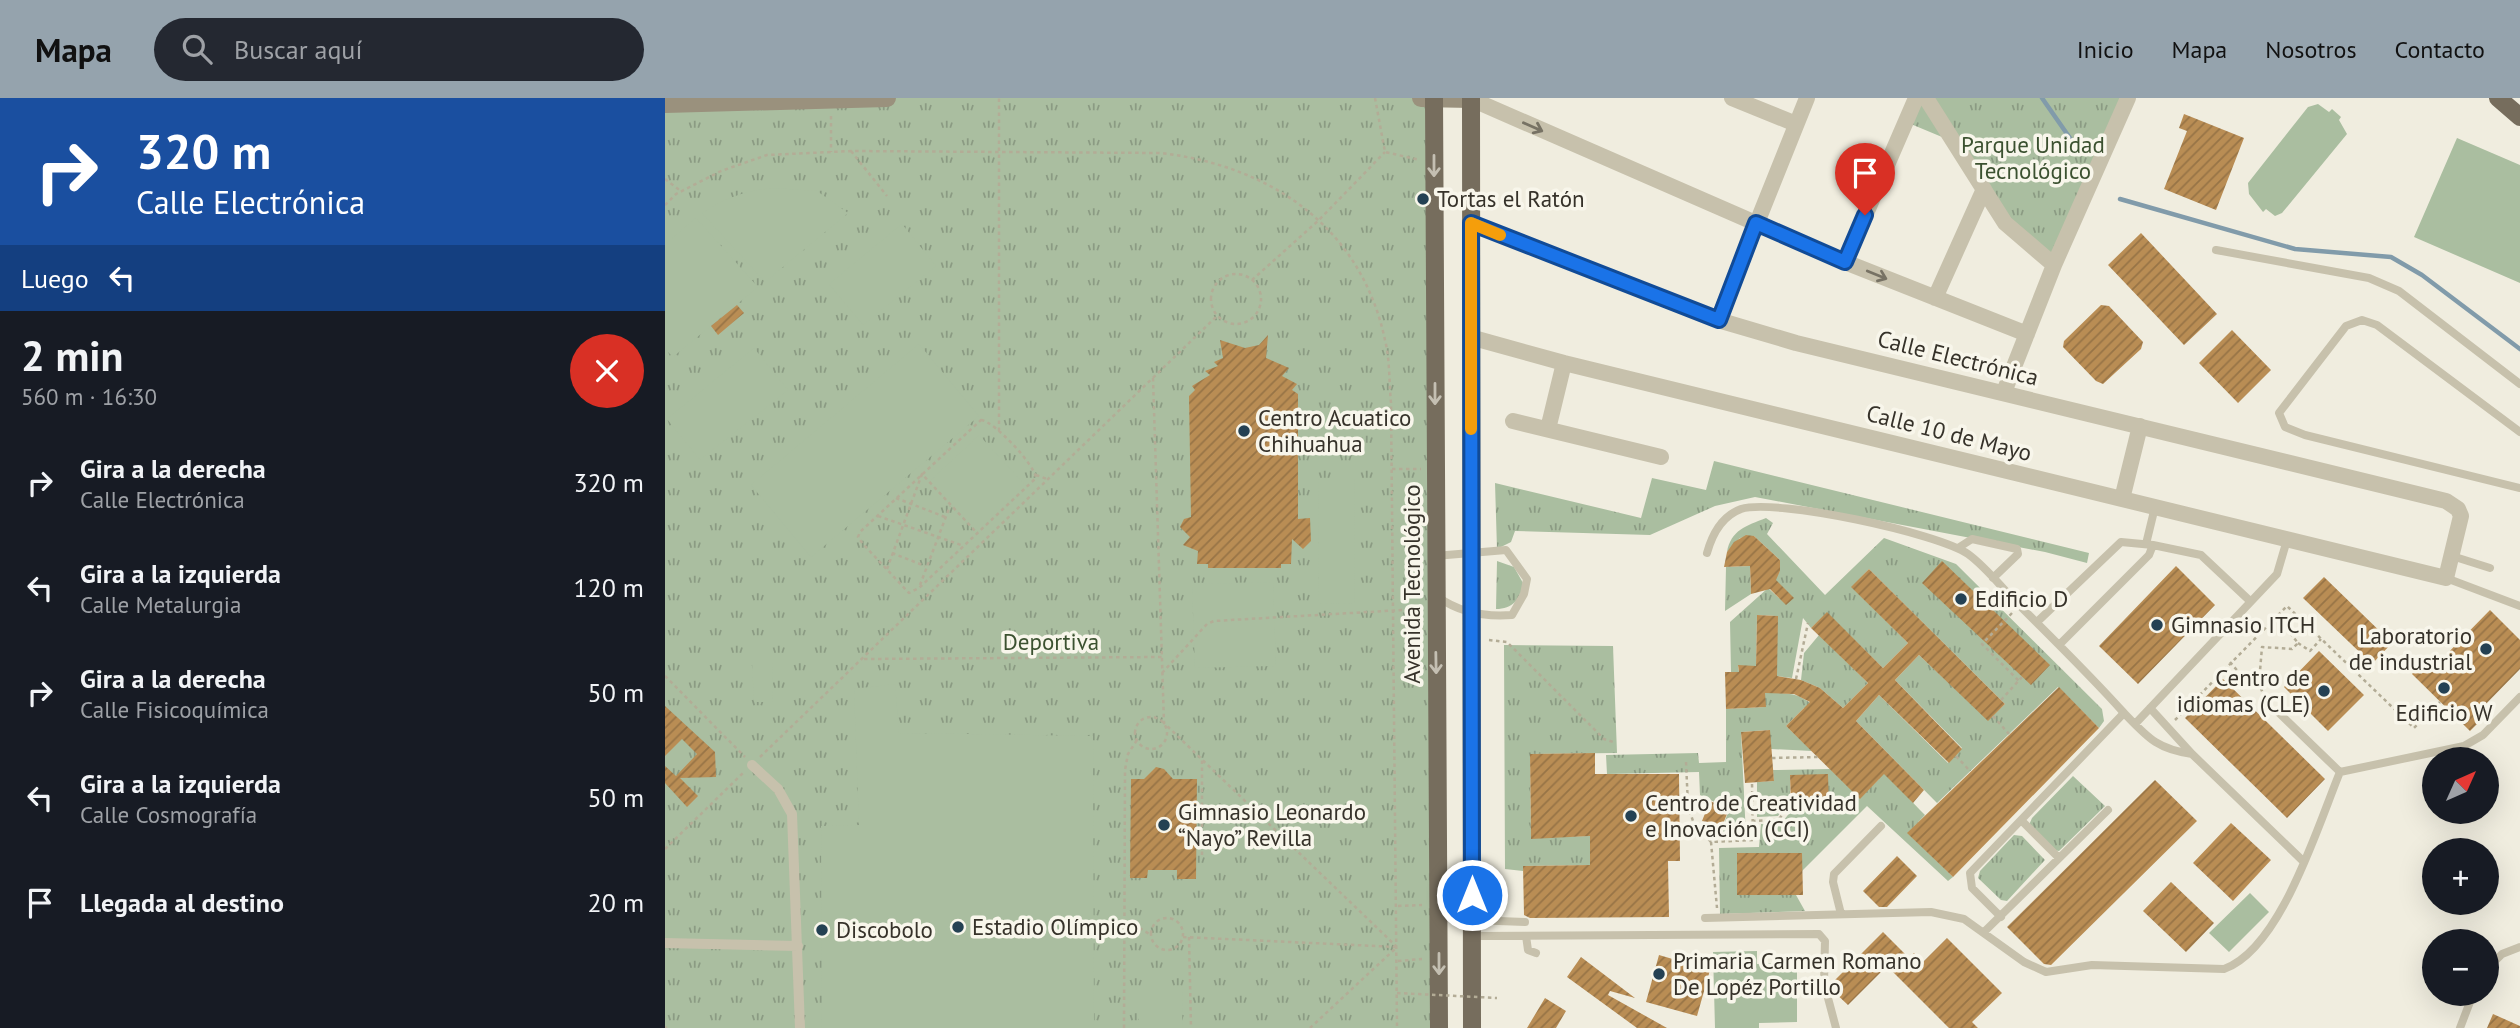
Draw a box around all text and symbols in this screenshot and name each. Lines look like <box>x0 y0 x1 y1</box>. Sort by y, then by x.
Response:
search box <box>154 18 644 81</box>
text: Mapa <box>35 28 112 71</box>
icon: search <box>178 30 216 68</box>
text: Buscar aquí <box>234 33 362 66</box>
text: Inicio <box>2077 34 2134 65</box>
text: Mapa <box>2172 34 2227 65</box>
text: Nosotros <box>2265 34 2357 65</box>
text: Contacto <box>2395 34 2485 65</box>
text: 320 m <box>136 119 271 183</box>
one-way arrow <box>1522 121 1543 134</box>
icon: right <box>21 126 112 217</box>
park label: Parque Unidad Tecnológico <box>1961 130 2105 185</box>
pin <box>1835 143 1895 215</box>
one-way arrow <box>1427 154 1441 177</box>
icon: arrive <box>1846 154 1884 192</box>
text: Calle Electrónica <box>136 181 365 223</box>
place label: Tortas el Ratón <box>1437 184 1585 213</box>
marker: Tortas el Ratón <box>1415 191 1431 207</box>
icon: left <box>103 259 141 297</box>
text: Luego <box>21 262 89 295</box>
one-way arrow <box>1866 269 1887 282</box>
street label: Calle Electrónica <box>1875 324 2042 392</box>
text: 2 min <box>21 328 123 383</box>
button: close <box>570 334 644 408</box>
text: 560 m · 16:30 <box>21 382 157 411</box>
one-way arrow <box>1428 382 1442 405</box>
street label: Calle 10 de Mayo <box>1864 398 2035 467</box>
place label: Centro Acuatico Chihuahua <box>1258 403 1411 458</box>
marker: Centro Acuatico Chihuahua <box>1236 423 1252 439</box>
text: Gira a la derecha <box>80 452 266 485</box>
icon: right <box>21 464 59 502</box>
text: 320 m <box>573 466 644 499</box>
street label: Avenida Tecnológico <box>1397 484 1426 684</box>
text: Calle Electrónica <box>80 485 245 514</box>
text: Gira a la izquierda <box>80 557 281 590</box>
icon: left <box>21 569 59 607</box>
text: 120 m <box>573 571 644 604</box>
place label: Edificio D <box>1975 584 2068 613</box>
text: Calle Metalurgia <box>80 590 241 619</box>
marker: Edificio D <box>1953 591 1969 607</box>
place label: Gimnasio ITCH <box>2171 610 2315 639</box>
marker: Gimnasio ITCH <box>2149 617 2165 633</box>
place label: Laboratorio de industrial <box>2349 621 2472 676</box>
park label: Deportiva <box>1003 627 1099 656</box>
marker: Laboratorio de industrial <box>2478 641 2494 657</box>
one-way arrow <box>1430 652 1443 675</box>
text: Gira a la derecha <box>80 662 266 695</box>
place label: Centro de idiomas (CLE) <box>2177 663 2310 718</box>
icon: right <box>21 674 59 712</box>
text: 50 m <box>588 676 644 709</box>
marker: Edificio W <box>2436 680 2452 696</box>
marker: Centro de idiomas (CLE) <box>2316 683 2332 699</box>
text: Calle Fisicoquímica <box>80 695 269 724</box>
place label: Edificio W <box>2396 698 2492 727</box>
north arrow <box>2422 747 2499 824</box>
map controls <box>2422 747 2499 1006</box>
text: Gira a la izquierda <box>80 767 281 800</box>
icon: left <box>21 779 59 817</box>
text: 50 m <box>588 781 644 814</box>
place label: Centro de Creatividad e Inovación (CCI) <box>1645 788 1857 843</box>
place label: Gimnasio Leonardo “Nayo” Revilla <box>1178 797 1366 852</box>
text: Calle Cosmografía <box>80 800 257 829</box>
marker: Centro de Creatividad e Inovación (CCI) <box>1623 808 1639 824</box>
marker: Gimnasio Leonardo “Nayo” Revilla <box>1156 817 1172 833</box>
button: + <box>2422 838 2499 915</box>
position arrow <box>1435 858 1509 932</box>
icon: arrive <box>21 884 59 922</box>
text: Llegada al destino <box>80 886 284 919</box>
text: 20 m <box>588 886 644 919</box>
place label: Estadio Olímpico <box>972 912 1138 941</box>
place label: Discobolo <box>836 915 933 944</box>
marker: Estadio Olímpico <box>950 919 966 935</box>
marker: Discobolo <box>814 922 830 938</box>
button: − <box>2422 929 2499 1006</box>
place label: Primaria Carmen Romano De Lopéz Portillo <box>1673 946 1922 1001</box>
one-way arrow <box>1432 953 1446 976</box>
marker: Primaria Carmen Romano De Lopéz Portillo <box>1651 966 1667 982</box>

